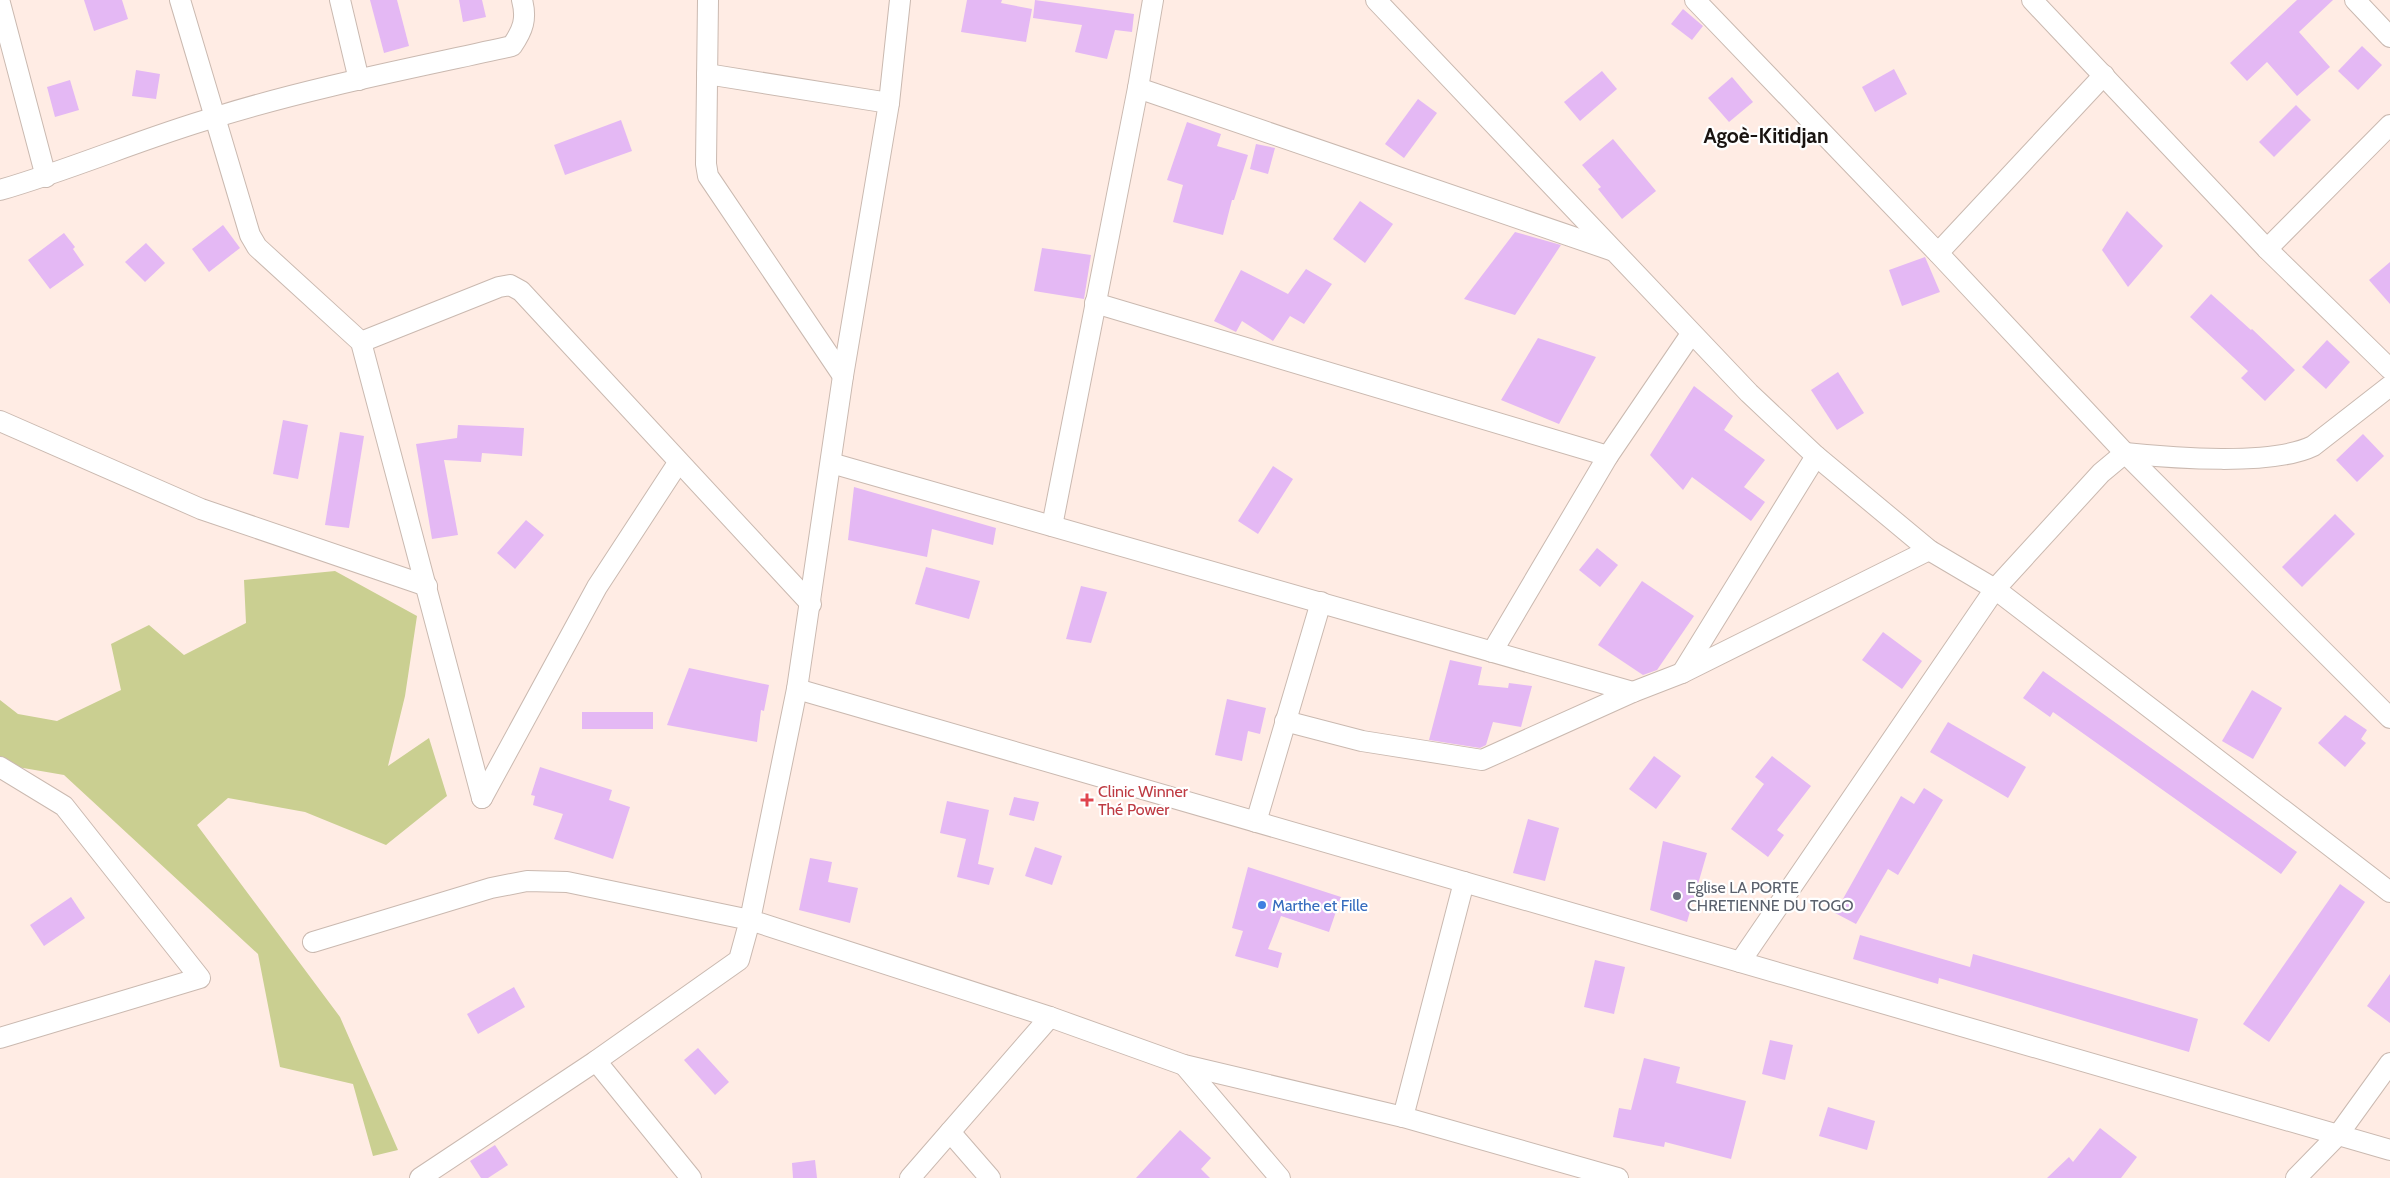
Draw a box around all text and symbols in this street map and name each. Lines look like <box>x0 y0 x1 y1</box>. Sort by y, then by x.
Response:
district label: Agoè-Kitidjan <box>1703 123 1829 148</box>
place label: Clinic Winner Thé Power <box>1098 782 1189 819</box>
marker: Clinic Winner Thé Power <box>1080 793 1094 807</box>
place label: Eglise LA PORTE CHRETIENNE DU TOGO <box>1687 878 1853 915</box>
marker: Eglise LA PORTE CHRETIENNE DU TOGO <box>1671 890 1683 902</box>
place label: Marthe et Fille <box>1272 896 1368 915</box>
marker: Marthe et Fille <box>1256 899 1268 911</box>

